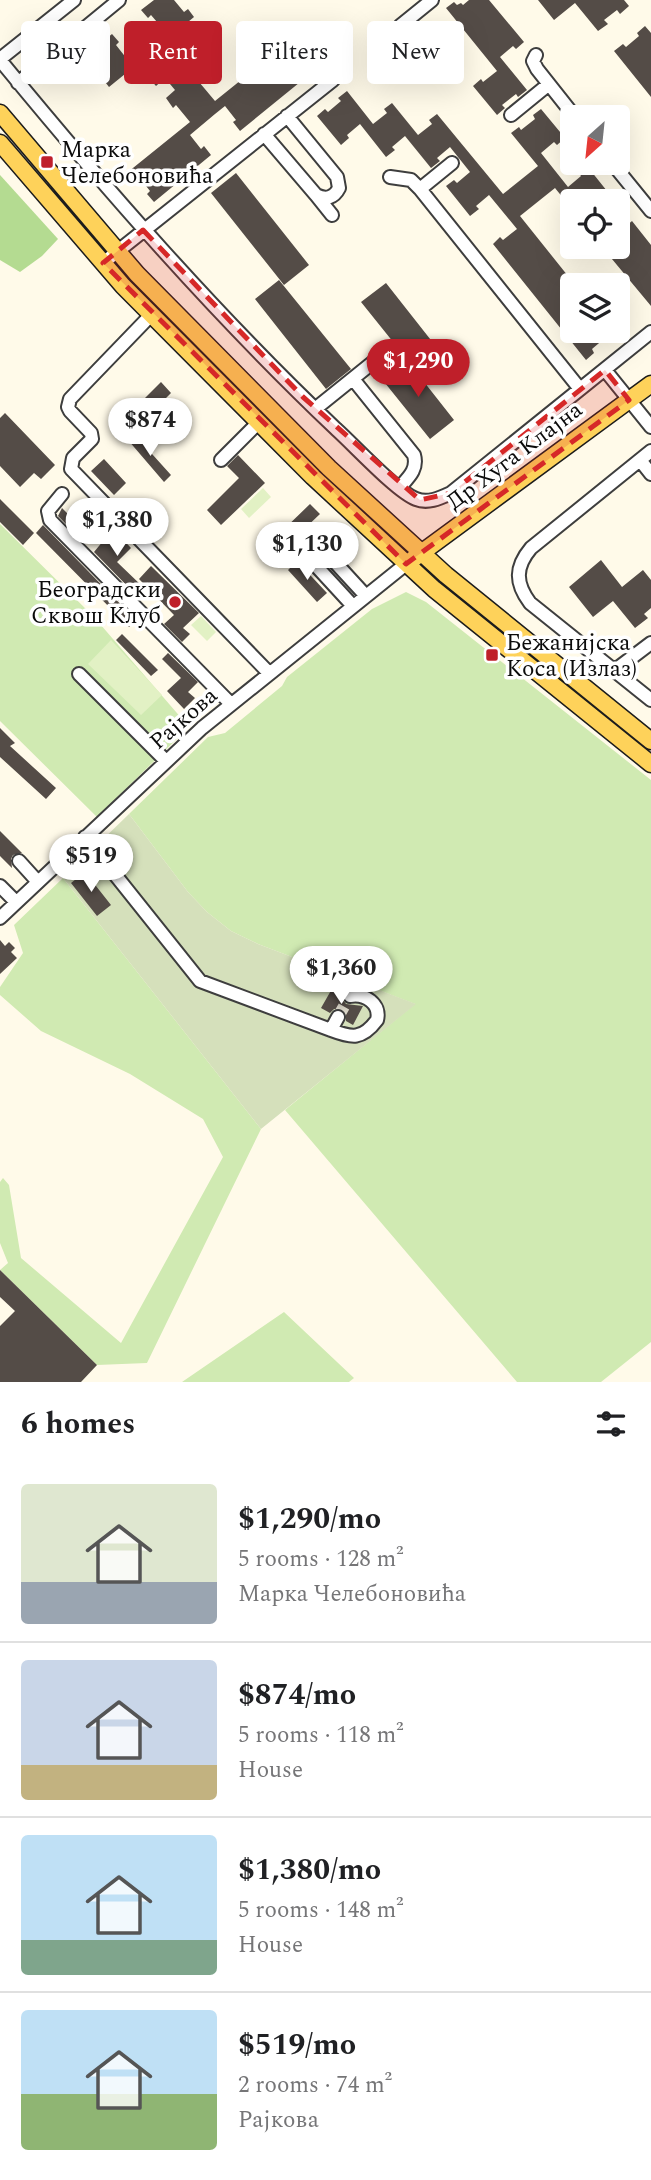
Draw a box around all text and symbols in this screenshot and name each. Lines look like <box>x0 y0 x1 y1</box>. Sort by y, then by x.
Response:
chip: Buy <box>21 21 110 84</box>
chip: Rent <box>124 21 222 84</box>
chip: Filters <box>236 21 353 84</box>
chip: New <box>367 21 464 84</box>
north arrow <box>560 105 630 175</box>
map controls <box>560 105 630 343</box>
place label: Марка Челебоновића <box>61 133 213 194</box>
marker: Марка Челебоновића <box>39 154 55 170</box>
button: locate <box>560 189 630 259</box>
button: layers <box>560 273 630 343</box>
pin: $1,290 <box>361 340 475 399</box>
text: $1,290 <box>383 344 453 379</box>
street label: Др Хуга Клајна <box>439 393 590 519</box>
pin: $874 <box>109 398 191 458</box>
text: $874 <box>124 403 176 438</box>
pin: $1,380 <box>60 498 174 558</box>
text: $1,380 <box>82 503 152 538</box>
pin: $1,130 <box>250 522 364 582</box>
text: $1,130 <box>272 527 342 562</box>
place label: Београдски Сквош Клуб <box>31 573 161 634</box>
marker: Београдски Сквош Клуб <box>167 594 183 610</box>
place label: Бежанијска Коса (Излаз) <box>506 626 637 687</box>
marker: Бежанијска Коса (Излаз) <box>484 647 500 663</box>
street label: Рајкова <box>142 679 226 759</box>
pin: $519 <box>50 834 132 894</box>
text: $519 <box>65 839 117 874</box>
pin: $1,360 <box>284 946 398 1006</box>
text: $1,360 <box>306 951 376 986</box>
text: 6 homes <box>21 1401 135 1447</box>
icon: filters <box>592 1405 630 1443</box>
text: $1,290/mo <box>238 1496 381 1542</box>
icon: home <box>77 1512 161 1596</box>
text: 5 rooms · 128 m² <box>238 1542 404 1577</box>
text: Марка Челебоновића <box>238 1577 466 1612</box>
text: $874/mo <box>238 1672 356 1718</box>
icon: home <box>77 1688 161 1772</box>
text: 5 rooms · 118 m² <box>238 1718 404 1753</box>
text: House <box>238 1753 303 1788</box>
text: $1,380/mo <box>238 1847 381 1893</box>
icon: home <box>77 1863 161 1947</box>
text: 5 rooms · 148 m² <box>238 1893 404 1928</box>
text: House <box>238 1928 303 1963</box>
text: $519/mo <box>238 2022 356 2068</box>
icon: home <box>77 2038 161 2122</box>
text: 2 rooms · 74 m² <box>238 2068 392 2103</box>
text: Рајкова <box>238 2103 319 2138</box>

